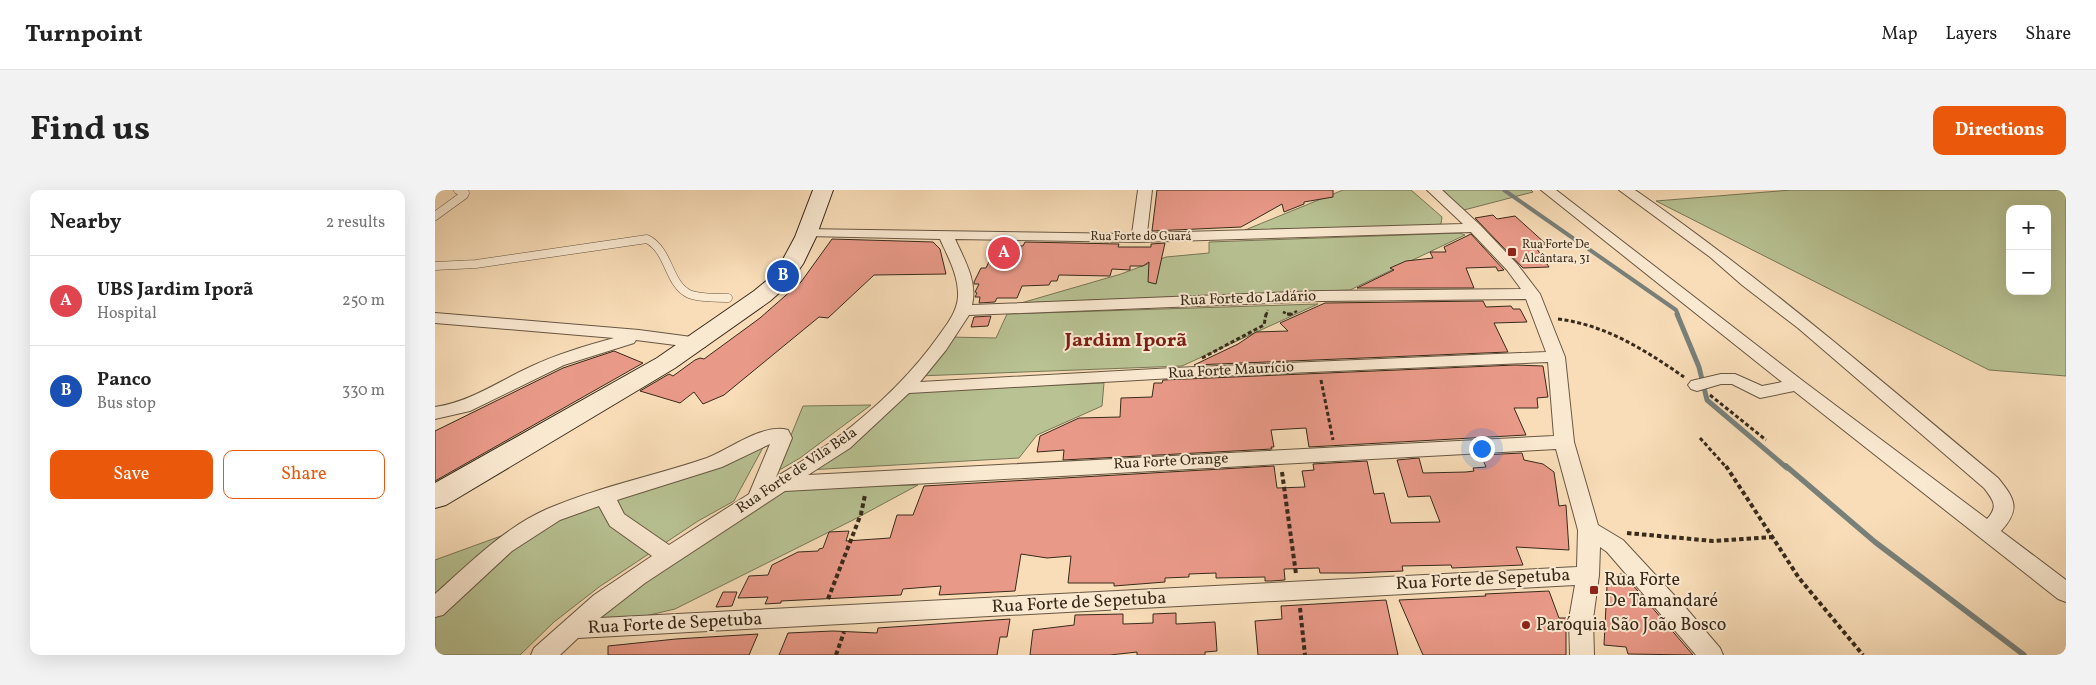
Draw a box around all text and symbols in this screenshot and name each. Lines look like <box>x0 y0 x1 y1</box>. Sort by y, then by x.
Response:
text: Turnpoint <box>25 18 143 52</box>
text: Map <box>1881 22 1917 47</box>
text: Layers <box>1945 22 1997 47</box>
text: Share <box>2025 22 2071 47</box>
text: Find us <box>30 106 150 154</box>
button: Directions <box>1933 106 2066 155</box>
map controls <box>2006 205 2051 295</box>
button: + <box>2006 205 2051 250</box>
text: Nearby <box>50 208 121 237</box>
text: 2 results <box>326 212 385 234</box>
street label: Rua Forte do Guará <box>1090 229 1192 245</box>
pin: A <box>988 234 1020 272</box>
place label: Rua Forte De Alcântara, 31 <box>1522 237 1590 267</box>
marker: Rua Forte De Alcântara, 31 <box>1506 246 1518 258</box>
button: − <box>2006 250 2051 295</box>
pin: B <box>767 257 799 295</box>
text: UBS Jardim Iporã <box>97 277 253 303</box>
street label: Rua Forte do Ladário <box>1179 286 1317 312</box>
text: A <box>60 290 72 312</box>
text: 250 m <box>342 290 385 312</box>
text: Hospital <box>97 303 157 325</box>
district label: Jardim Iporã <box>1064 327 1187 355</box>
street label: Rua Forte Maurício <box>1167 357 1295 385</box>
text: Panco <box>97 367 151 393</box>
text: B <box>61 380 71 402</box>
text: 330 m <box>342 380 385 402</box>
text: Bus stop <box>97 393 156 415</box>
street label: Rua Forte de Vila Bela <box>732 423 862 519</box>
your location <box>1469 436 1495 462</box>
street label: Rua Forte Orange <box>1113 449 1229 475</box>
button: Save <box>50 450 213 499</box>
button: Share <box>223 450 385 499</box>
street label: Rua Forte de Sepetuba <box>1395 563 1571 597</box>
place label: Rua Forte De Tamandaré <box>1604 568 1718 614</box>
marker: Rua Forte De Tamandaré <box>1588 584 1600 596</box>
street label: Rua Forte de Sepetuba <box>991 586 1167 620</box>
street label: Rua Forte de Sepetuba <box>587 607 763 641</box>
place label: Paróquia São João Bosco <box>1536 613 1726 638</box>
marker: Paróquia São João Bosco <box>1520 619 1532 631</box>

